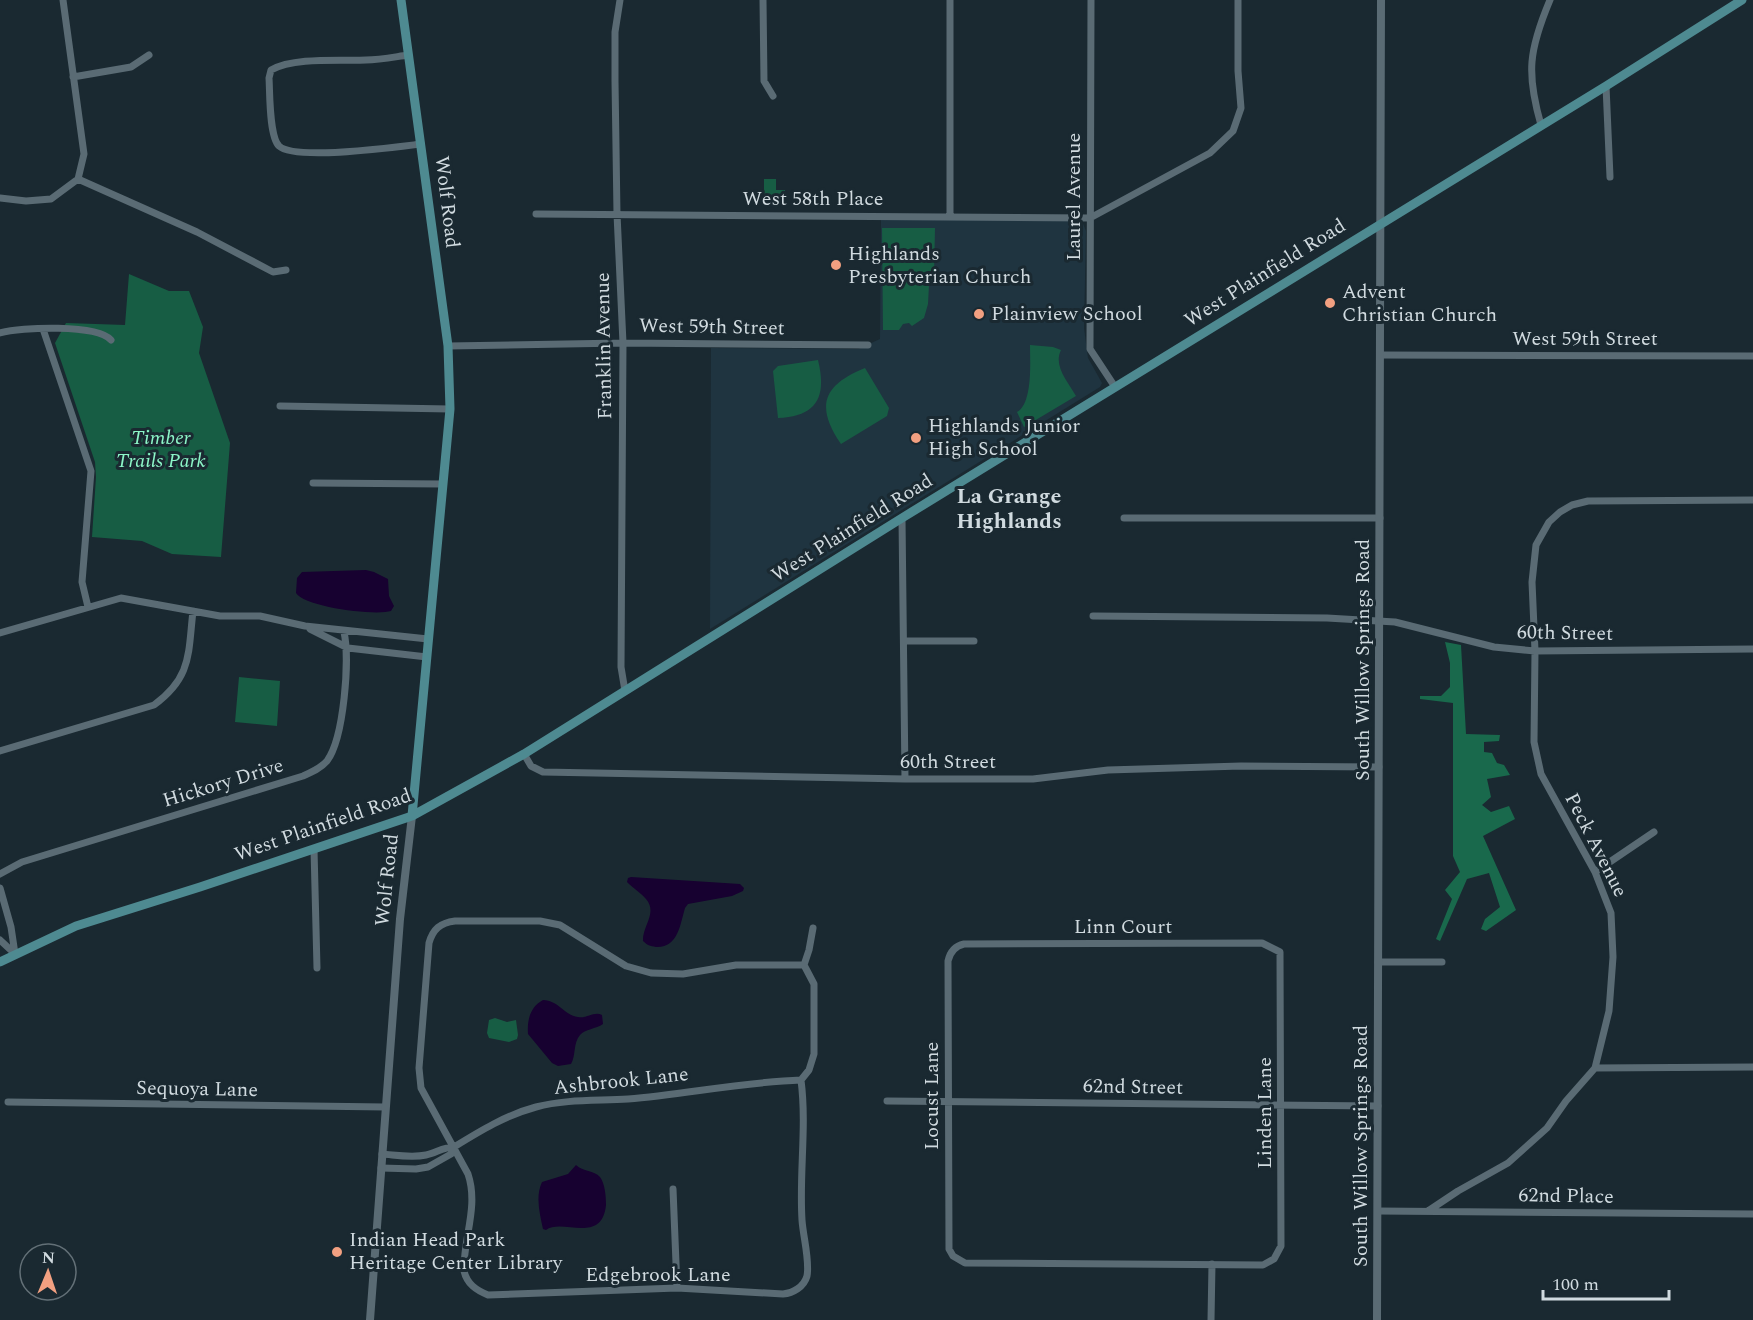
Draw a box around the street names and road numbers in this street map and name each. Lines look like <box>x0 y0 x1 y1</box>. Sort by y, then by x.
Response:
street label: Laurel Avenue <box>1059 133 1089 261</box>
street label: Wolf Road <box>426 154 468 250</box>
street label: West 58th Place <box>743 184 883 214</box>
street label: West Plainfield Road <box>1178 211 1352 335</box>
street label: Franklin Avenue <box>588 272 620 420</box>
street label: West 59th Street <box>639 311 785 343</box>
street label: West 59th Street <box>1512 324 1658 354</box>
street label: West Plainfield Road <box>765 466 939 590</box>
street label: South Willow Springs Road <box>1348 539 1378 781</box>
street label: 60th Street <box>1517 617 1613 649</box>
street label: 60th Street <box>900 747 996 777</box>
street label: Hickory Drive <box>159 750 287 816</box>
street label: West Plainfield Road <box>230 781 416 869</box>
street label: Peck Avenue <box>1557 787 1635 903</box>
street label: Wolf Road <box>367 832 407 928</box>
street label: Linn Court <box>1074 912 1172 942</box>
street label: South Willow Springs Road <box>1346 1025 1376 1267</box>
street label: Locust Lane <box>917 1042 947 1150</box>
street label: Linden Lane <box>1250 1057 1280 1169</box>
street label: Ashbrook Lane <box>552 1059 690 1103</box>
street label: 62nd Street <box>1083 1071 1183 1103</box>
street label: Sequoya Lane <box>136 1073 258 1105</box>
street label: 62nd Place <box>1518 1180 1614 1212</box>
street label: Edgebrook Lane <box>585 1260 731 1290</box>

